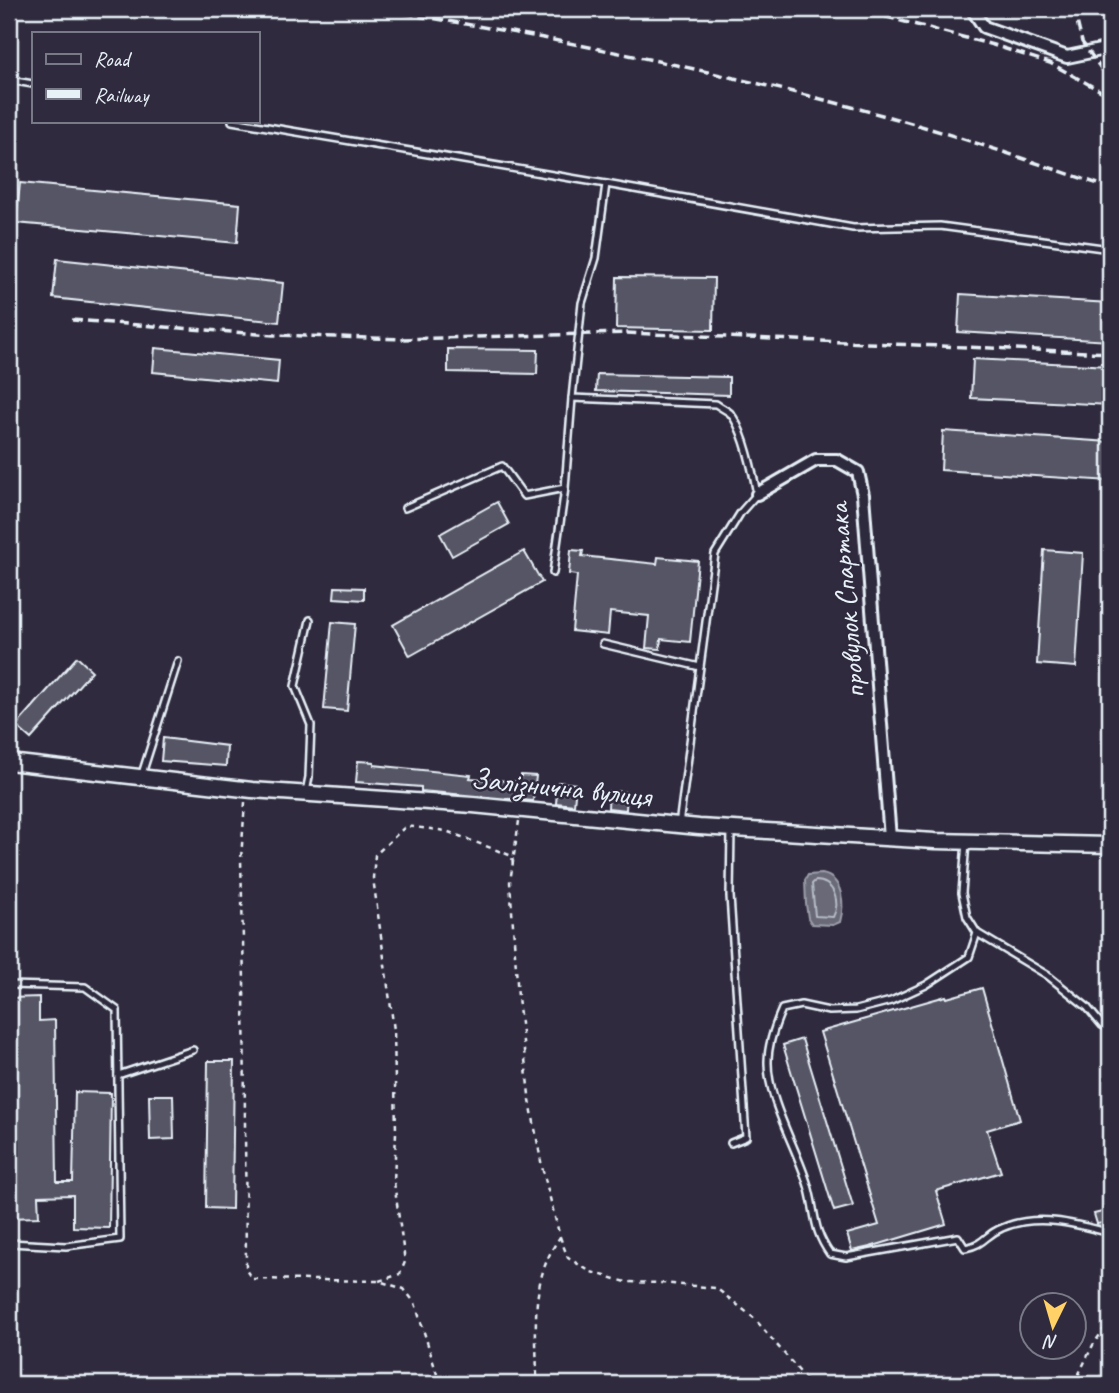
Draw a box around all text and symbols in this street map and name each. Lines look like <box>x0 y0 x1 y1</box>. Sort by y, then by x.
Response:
legend <box>32 32 259 122</box>
text: Road <box>94 46 133 72</box>
text: Railway <box>94 82 150 108</box>
street label: провулок Спартака <box>818 499 873 700</box>
street label: Залізнична вулиця <box>469 759 655 816</box>
north arrow <box>1018 1292 1088 1362</box>
text: N <box>1041 1329 1059 1354</box>

